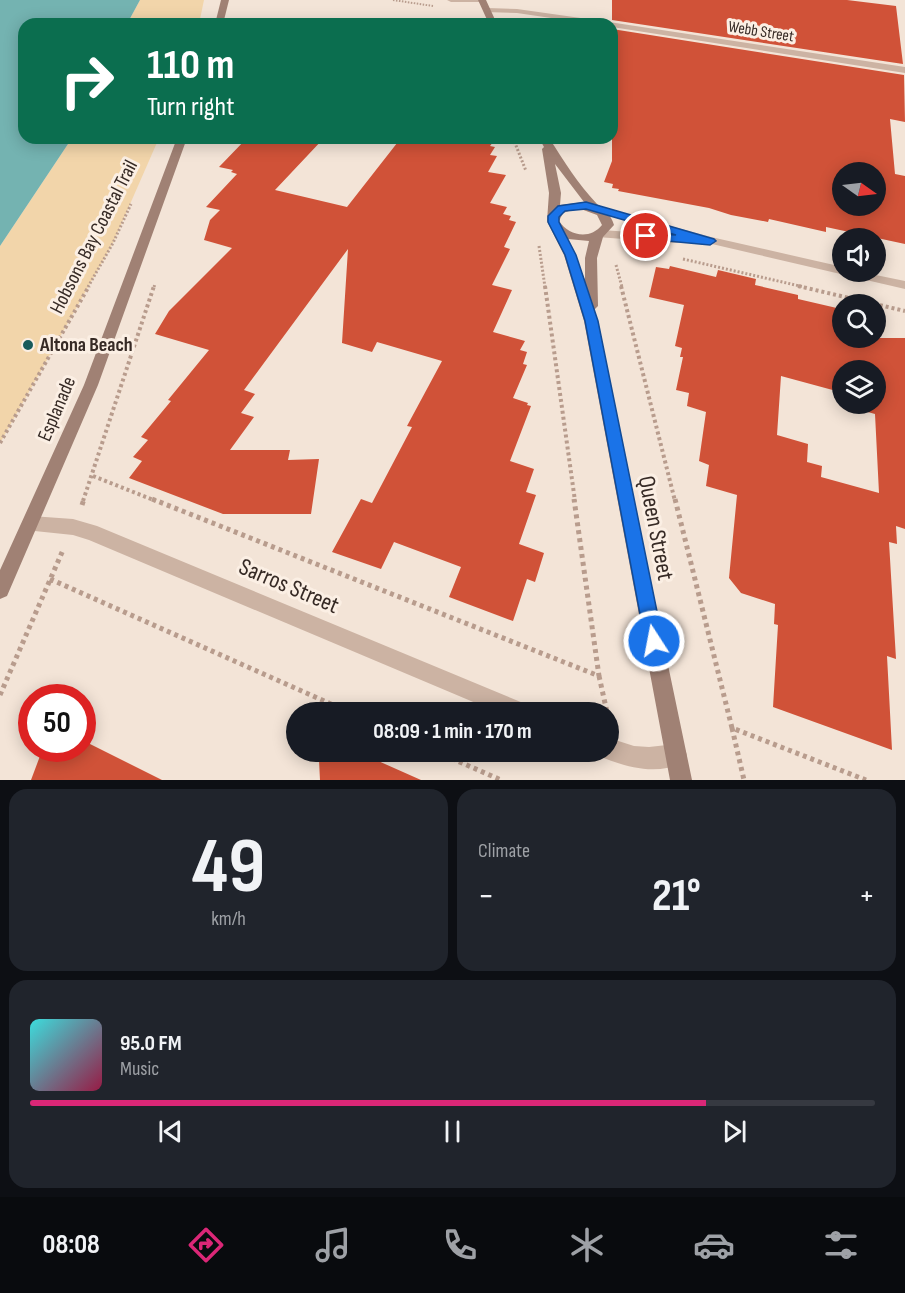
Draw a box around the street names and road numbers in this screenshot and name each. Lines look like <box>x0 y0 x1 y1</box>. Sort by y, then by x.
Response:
street label: Webb Street <box>727 17 795 47</box>
street label: Hobsons Bay Coastal Trail <box>45 156 143 318</box>
street label: Esplanade <box>33 373 81 445</box>
street label: Queen Street <box>632 473 680 583</box>
street label: Sarros Street <box>235 552 343 620</box>

